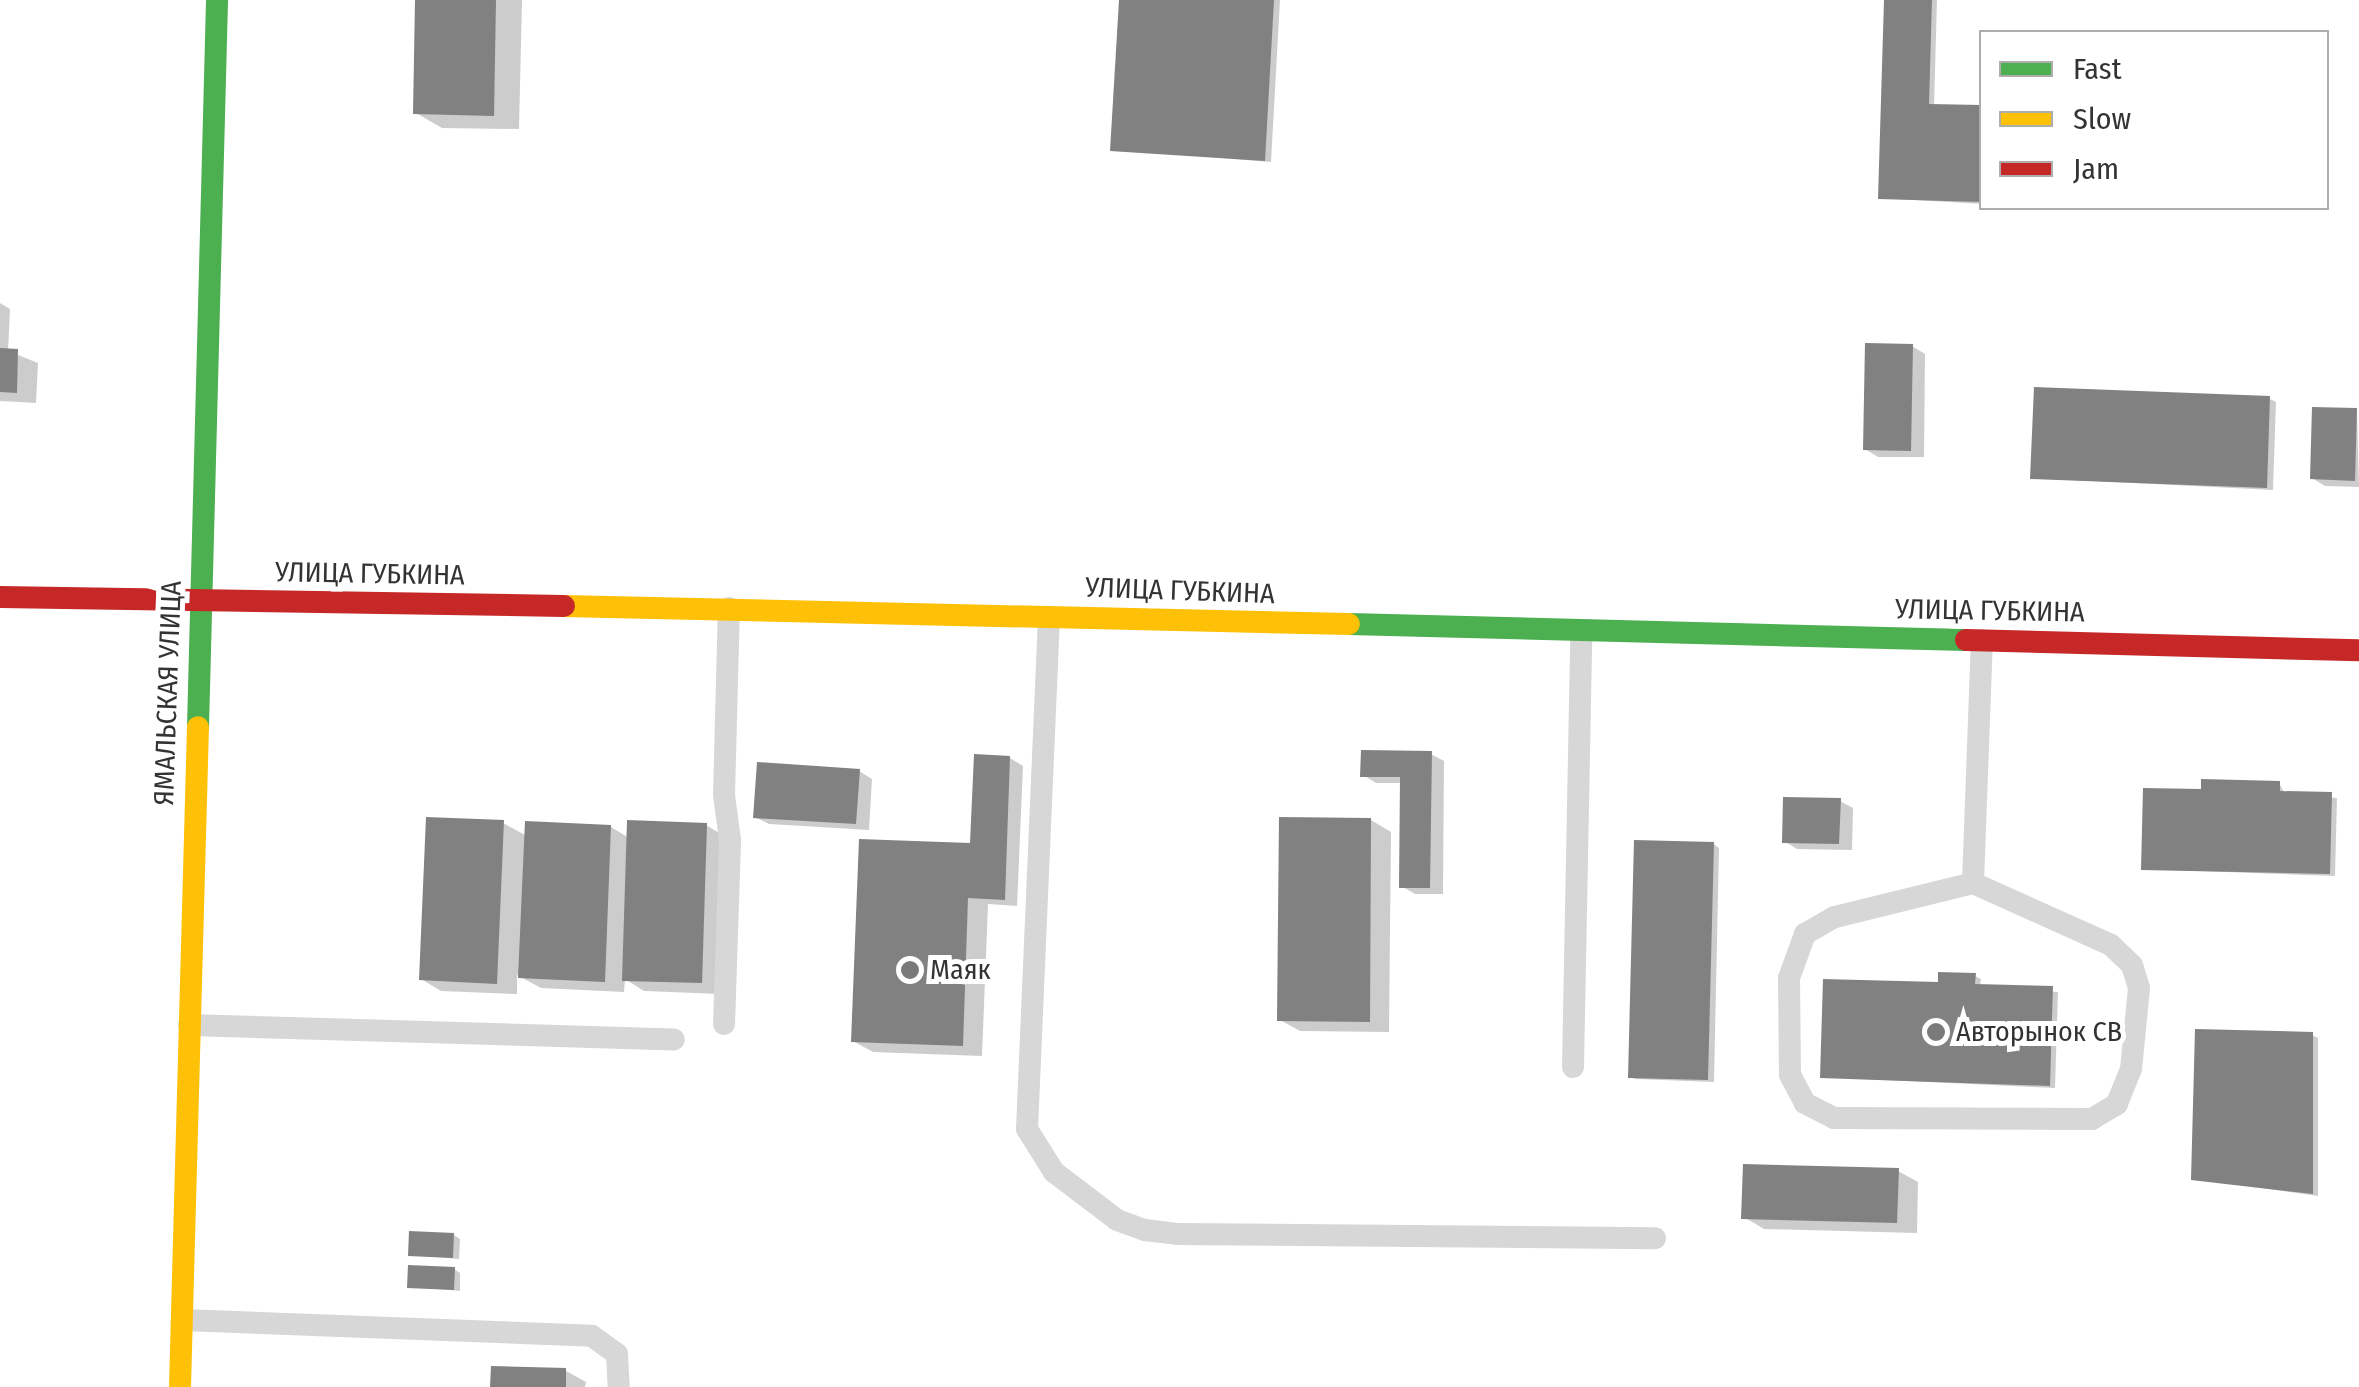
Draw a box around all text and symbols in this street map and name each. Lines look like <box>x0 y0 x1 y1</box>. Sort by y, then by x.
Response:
legend <box>1979 30 2329 210</box>
text: Fast <box>2073 51 2121 87</box>
text: Slow <box>2073 101 2131 137</box>
text: Jam <box>2073 151 2119 187</box>
street label: УЛИЦА ГУБКИНА <box>275 556 465 592</box>
street label: УЛИЦА ГУБКИНА <box>1085 571 1275 611</box>
street label: ЯМАЛЬСКАЯ УЛИЦА <box>147 580 189 806</box>
street label: УЛИЦА ГУБКИНА <box>1895 593 2085 629</box>
place label: Маяк <box>930 953 991 987</box>
marker: Маяк <box>899 959 921 981</box>
place label: Авторынок СВ <box>1956 1015 2122 1049</box>
marker: Авторынок СВ <box>1925 1021 1947 1043</box>

